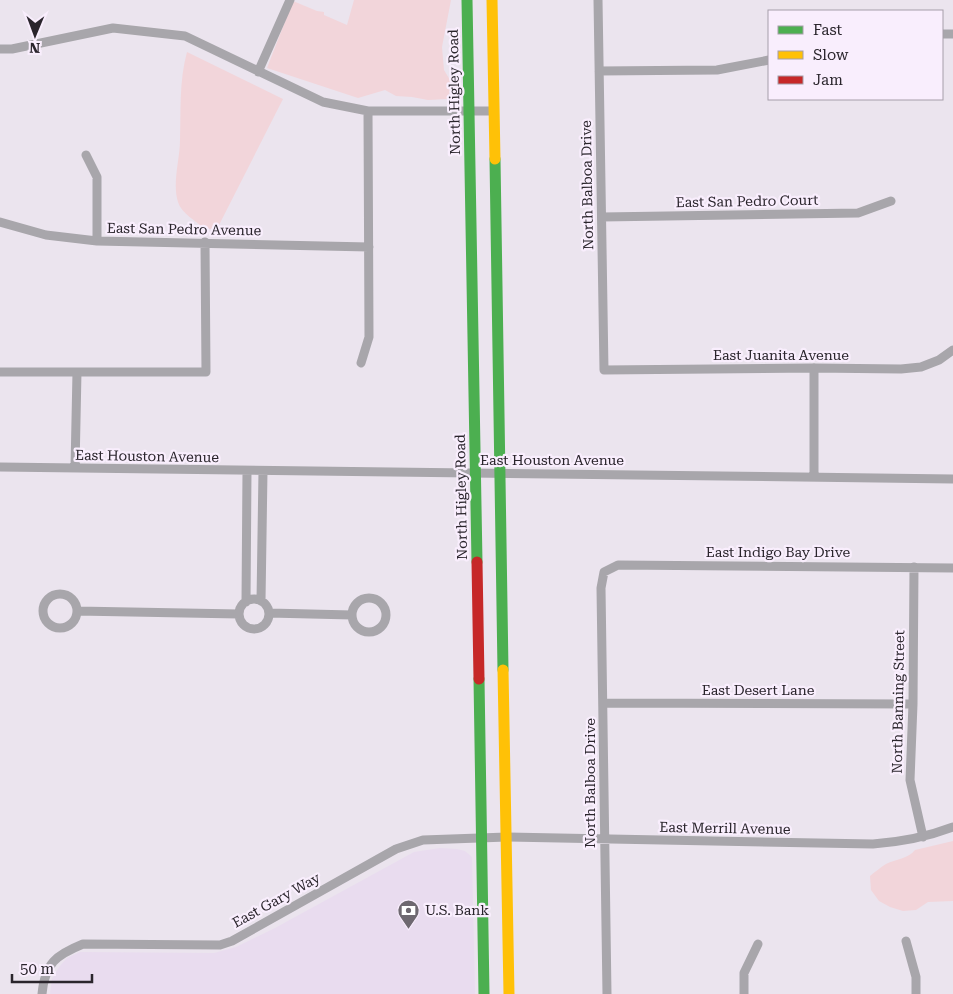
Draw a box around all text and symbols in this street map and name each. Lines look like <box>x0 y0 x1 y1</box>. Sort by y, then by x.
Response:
north arrow <box>10 10 60 60</box>
legend <box>768 10 943 100</box>
text: Fast <box>813 21 843 39</box>
street label: North Higley Road <box>445 29 463 155</box>
text: N <box>29 40 40 56</box>
text: Slow <box>813 46 849 64</box>
text: Jam <box>813 71 843 89</box>
street label: North Balboa Drive <box>578 120 596 250</box>
street label: East San Pedro Court <box>675 192 819 210</box>
street label: East San Pedro Avenue <box>107 220 262 238</box>
street label: East Juanita Avenue <box>713 347 849 363</box>
street label: North Higley Road <box>452 434 470 560</box>
street label: East Houston Avenue <box>75 447 219 465</box>
street label: East Houston Avenue <box>480 452 624 468</box>
street label: East Indigo Bay Drive <box>706 544 851 560</box>
street label: North Banning Street <box>889 630 907 774</box>
street label: East Desert Lane <box>702 682 815 698</box>
street label: North Balboa Drive <box>582 718 598 848</box>
street label: East Merrill Avenue <box>659 819 791 837</box>
street label: East Gary Way <box>229 869 323 931</box>
bank icon: U.S. Bank <box>397 898 421 929</box>
place label: U.S. Bank <box>425 902 489 918</box>
scale bar <box>12 952 92 984</box>
text: 50 m <box>20 960 55 978</box>

